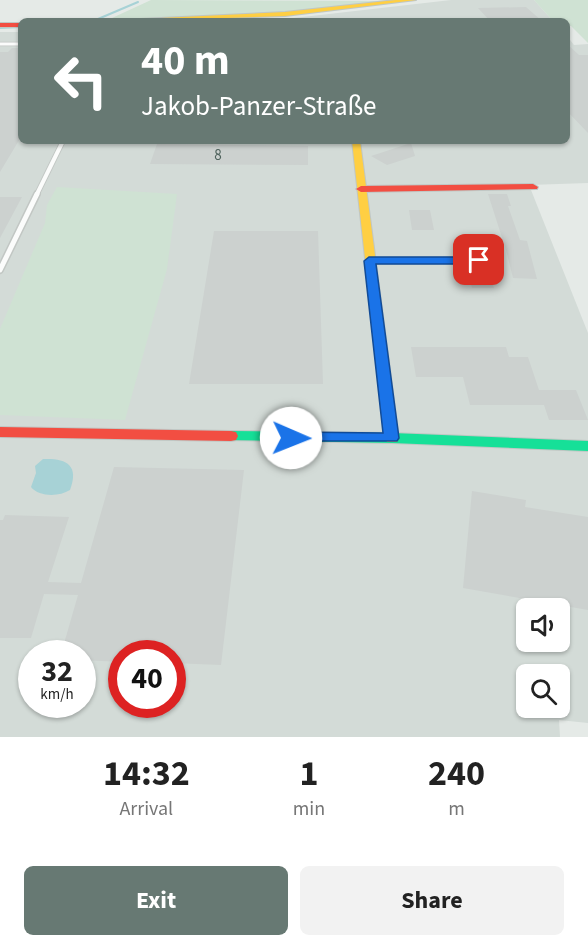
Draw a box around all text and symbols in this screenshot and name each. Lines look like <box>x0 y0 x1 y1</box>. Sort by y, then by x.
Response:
text: 40 m <box>141 31 230 91</box>
icon: left <box>42 42 120 120</box>
text: Jakob-Panzer-Straße <box>141 87 377 126</box>
house number: 8 <box>214 145 222 166</box>
pin <box>453 234 504 285</box>
icon: arrive <box>462 243 495 276</box>
position arrow <box>259 406 323 470</box>
map controls <box>516 598 570 718</box>
button: sound <box>516 598 570 652</box>
speed limit sign: 40 <box>108 640 186 718</box>
text: 32 <box>41 650 73 693</box>
button: search <box>516 664 570 718</box>
text: km/h <box>40 684 74 705</box>
text: 14:32 <box>103 748 190 799</box>
text: 1 <box>299 748 318 799</box>
text: 240 <box>428 748 485 799</box>
text: Arrival <box>119 795 173 823</box>
text: min <box>293 795 325 823</box>
text: m <box>448 795 465 823</box>
button: Exit <box>24 866 288 935</box>
button: Share <box>300 866 564 935</box>

